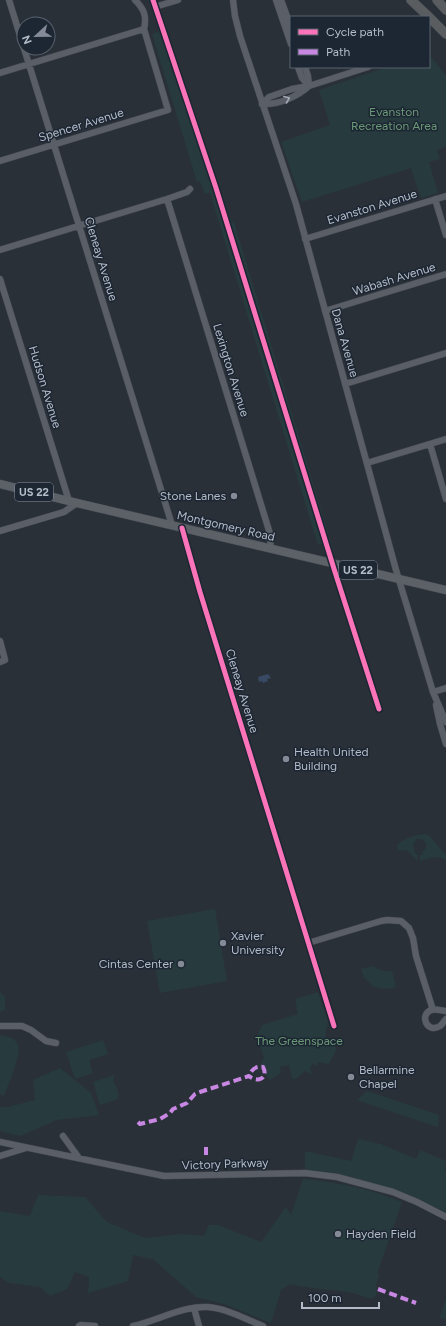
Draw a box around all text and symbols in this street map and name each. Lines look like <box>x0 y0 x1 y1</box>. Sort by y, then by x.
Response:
north arrow <box>16 16 56 56</box>
legend <box>290 16 430 68</box>
text: Cycle path <box>326 25 384 39</box>
text: N <box>20 33 35 46</box>
text: Path <box>326 45 350 59</box>
one-way arrow <box>283 95 290 103</box>
street label: Spencer Avenue <box>37 105 126 145</box>
park label: Evanston Recreation Area <box>351 105 437 133</box>
street label: Evanston Avenue <box>325 187 419 227</box>
street label: Cleneay Avenue <box>82 215 121 303</box>
street label: Wabash Avenue <box>351 260 438 298</box>
street label: Dana Avenue <box>329 307 362 379</box>
street label: Lexington Avenue <box>210 322 252 419</box>
street label: Hudson Avenue <box>26 344 64 430</box>
road number: US 22 <box>15 483 53 501</box>
place label: Stone Lanes <box>160 489 226 503</box>
marker: Stone Lanes <box>229 491 239 501</box>
street label: Montgomery Road <box>176 508 276 544</box>
road number: US 22 <box>339 561 377 579</box>
street label: Cleneay Avenue <box>223 647 262 735</box>
place label: Health United Building <box>294 745 369 773</box>
marker: Health United Building <box>281 754 291 764</box>
place label: Xavier University <box>231 929 286 957</box>
marker: Xavier University <box>218 938 228 948</box>
place label: Cintas Center <box>99 957 173 971</box>
marker: Cintas Center <box>176 959 186 969</box>
park label: The Greenspace <box>255 1034 343 1048</box>
place label: Bellarmine Chapel <box>359 1063 415 1091</box>
marker: Bellarmine Chapel <box>346 1072 356 1082</box>
street label: Victory Parkway <box>181 1155 269 1173</box>
place label: Hayden Field <box>346 1227 416 1241</box>
marker: Hayden Field <box>333 1229 343 1239</box>
scale bar <box>302 1284 379 1310</box>
text: 100 m <box>308 1291 342 1305</box>

